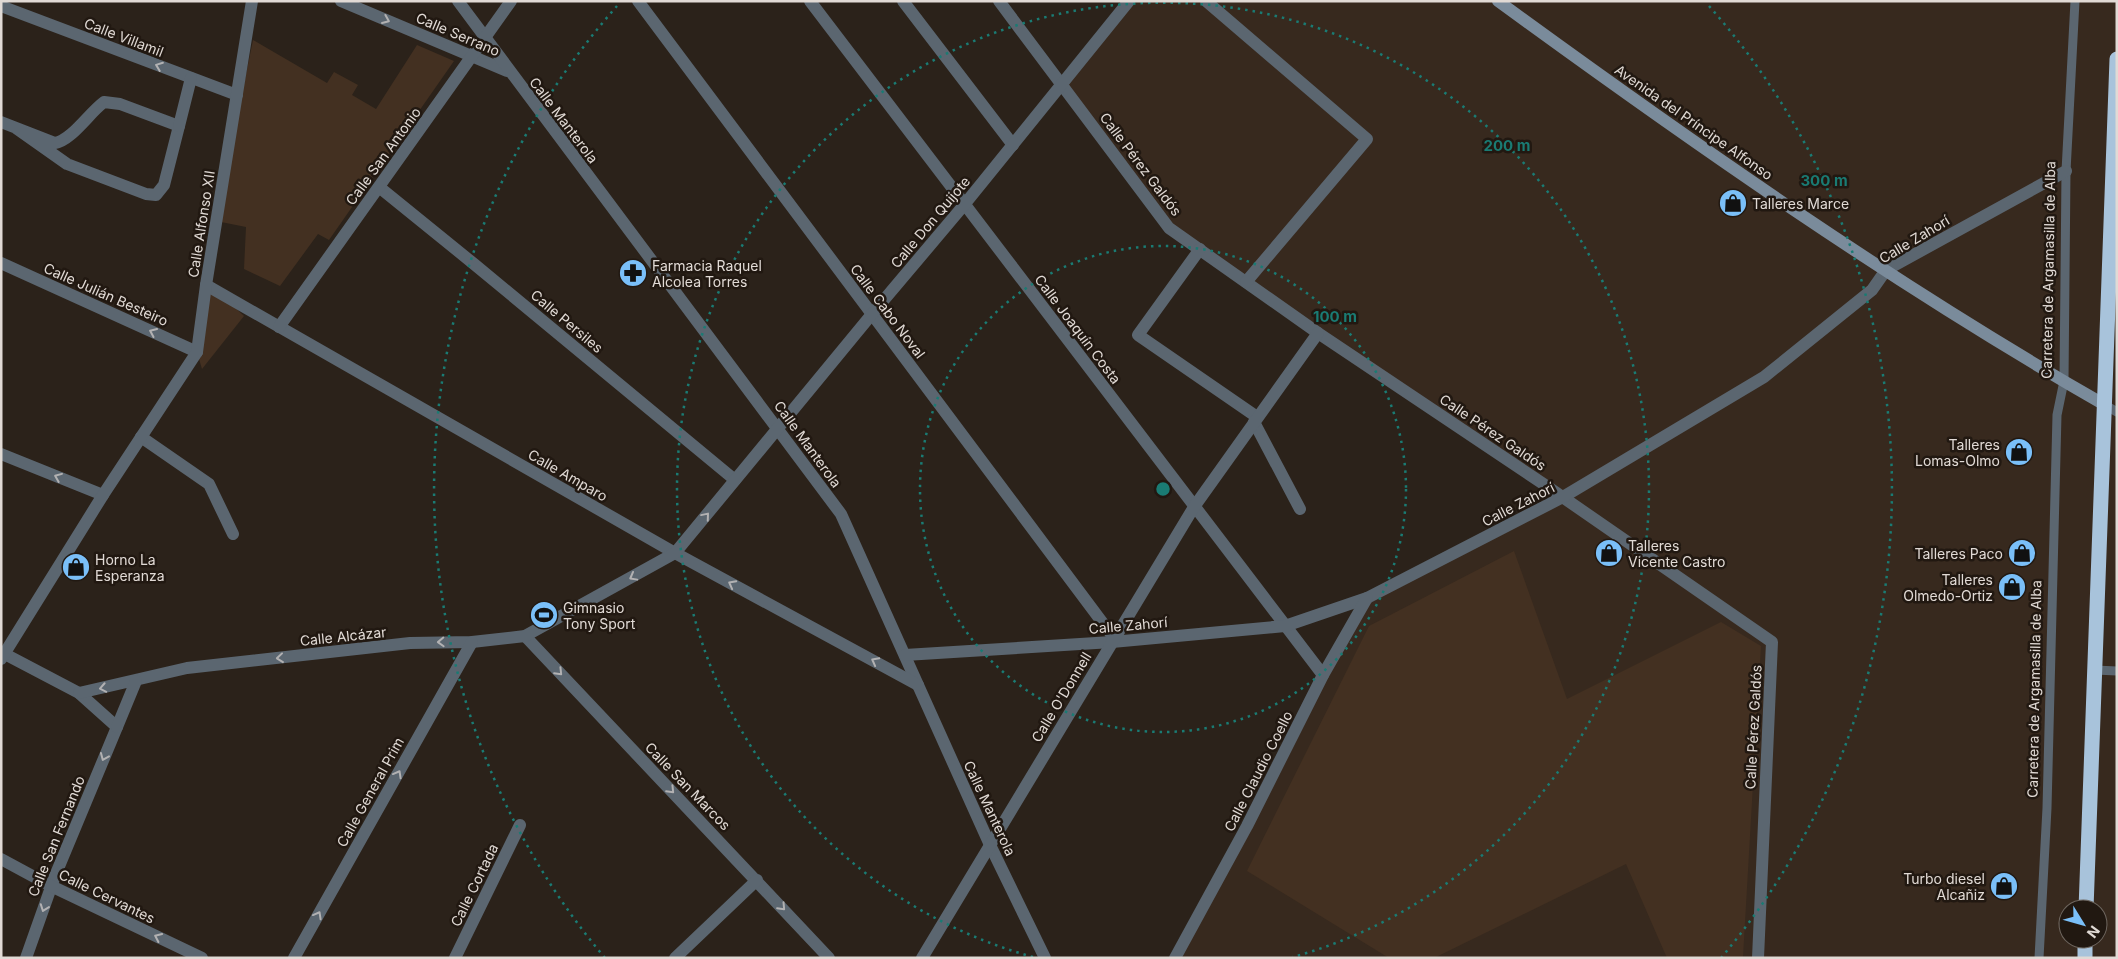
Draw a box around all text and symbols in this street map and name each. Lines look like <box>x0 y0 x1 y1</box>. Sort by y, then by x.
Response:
street label: Calle Serrano <box>414 9 502 59</box>
street label: Calle Villamil <box>82 14 166 60</box>
one-way arrow <box>381 14 390 24</box>
street label: Avenida del Príncipe Alfonso <box>1612 61 1776 183</box>
one-way arrow <box>155 62 163 72</box>
street label: Calle Manterola <box>526 74 602 166</box>
street label: Calle San Antonio <box>342 104 424 208</box>
street label: Calle Pérez Galdós <box>1097 109 1185 219</box>
text: 200 m <box>1484 136 1530 155</box>
street label: Carretera de Argamasilla de Alba <box>2038 161 2058 379</box>
street label: Calle Alfonso XII <box>184 169 218 279</box>
text: 300 m <box>1800 171 1848 190</box>
street label: Calle Don Quijote <box>887 173 973 271</box>
shop icon: Talleres Marce <box>1718 188 1748 218</box>
place label: Talleres Marce <box>1752 195 1849 212</box>
street label: Calle Zahorí <box>1876 211 1953 267</box>
place label: Farmacia Raquel Alcolea Torres <box>652 257 762 290</box>
pharmacy icon: Farmacia Raquel Alcolea Torres <box>618 258 648 288</box>
street label: Calle Julián Besteiro <box>41 259 171 329</box>
street label: Calle Cabo Noval <box>847 260 929 362</box>
street label: Calle Joaquín Costa <box>1031 271 1125 387</box>
street label: Calle Persiles <box>527 286 607 356</box>
text: 100 m <box>1313 307 1357 326</box>
one-way arrow <box>149 327 158 338</box>
street label: Calle Pérez Galdós <box>1437 390 1549 474</box>
street label: Calle Manterola <box>771 397 845 491</box>
place label: Talleres Lomas-Olmo <box>1915 436 2000 469</box>
shop icon: Talleres Lomas-Olmo <box>2004 437 2034 467</box>
street label: Calle Amparo <box>525 445 611 505</box>
one-way arrow <box>54 472 63 483</box>
street label: Calle Zahorí <box>1479 478 1558 530</box>
centre of rings <box>1154 480 1172 498</box>
one-way arrow <box>701 512 710 521</box>
place label: Talleres Vicente Castro <box>1628 537 1726 570</box>
shop icon: Talleres Vicente Castro <box>1594 538 1624 568</box>
shop icon: Talleres Paco <box>2007 538 2037 568</box>
place label: Talleres Paco <box>1914 545 2003 562</box>
place label: Horno La Esperanza <box>95 551 165 584</box>
shop icon: Horno La Esperanza <box>61 552 91 582</box>
one-way arrow <box>629 571 638 581</box>
place label: Talleres Olmedo-Ortiz <box>1903 571 1993 604</box>
shop icon: Talleres Olmedo-Ortiz <box>1997 572 2027 602</box>
one-way arrow <box>728 580 737 590</box>
street label: Carretera de Argamasilla de Alba <box>2024 580 2044 798</box>
place label: Gimnasio Tony Sport <box>563 599 636 632</box>
sports icon: Gimnasio Tony Sport <box>529 600 559 630</box>
street label: Calle Zahorí <box>1088 613 1169 637</box>
street label: Calle Alcázar <box>299 623 387 649</box>
one-way arrow <box>437 637 445 648</box>
street label: Calle O'Donnell <box>1027 649 1095 745</box>
one-way arrow <box>275 652 283 663</box>
one-way arrow <box>871 658 880 668</box>
street label: Calle Pérez Galdós <box>1741 664 1765 790</box>
one-way arrow <box>553 666 562 675</box>
one-way arrow <box>98 682 107 693</box>
street label: Calle Claudio Coello <box>1220 708 1296 834</box>
street label: Calle General Prim <box>333 734 407 850</box>
street label: Calle San Marcos <box>642 739 734 833</box>
one-way arrow <box>100 752 111 761</box>
street label: Calle Manterola <box>961 758 1019 858</box>
one-way arrow <box>392 770 402 779</box>
street label: Calle San Fernando <box>24 773 88 899</box>
one-way arrow <box>665 784 674 793</box>
street label: Calle Cortada <box>447 841 501 929</box>
street label: Calle Cervantes <box>56 865 158 927</box>
place label: Turbo diesel Alcañiz <box>1903 870 1985 903</box>
shop icon: Turbo diesel Alcañiz <box>1989 871 2019 901</box>
north arrow <box>2058 899 2108 949</box>
one-way arrow <box>776 902 785 911</box>
one-way arrow <box>40 903 50 911</box>
one-way arrow <box>312 912 322 921</box>
text: N <box>2084 923 2104 942</box>
one-way arrow <box>154 933 163 943</box>

